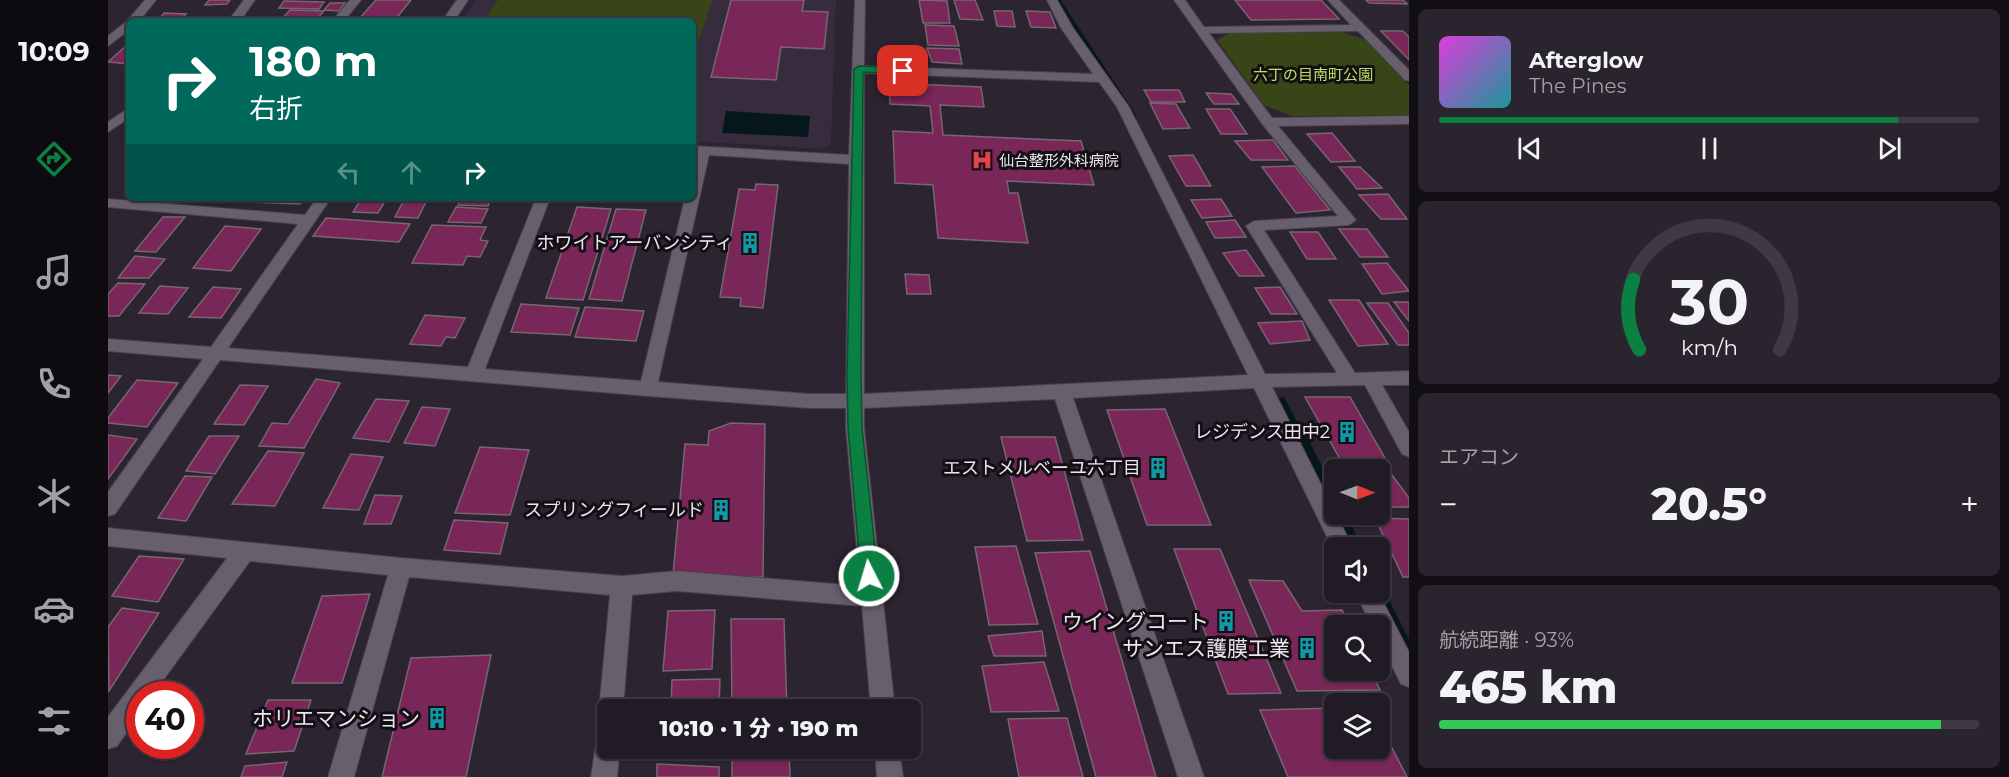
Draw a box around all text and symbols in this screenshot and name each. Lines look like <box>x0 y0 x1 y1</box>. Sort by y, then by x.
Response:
text: 10:09 <box>18 35 90 68</box>
text: 180 m <box>249 35 378 87</box>
icon: right <box>150 42 228 120</box>
pin <box>877 45 928 96</box>
text: Afterglow <box>1529 47 1643 74</box>
icon: arrive <box>886 54 919 87</box>
park label: 六丁の目南町公園 <box>1253 65 1373 84</box>
text: The Pines <box>1529 74 1626 98</box>
text: 右折 <box>249 92 303 125</box>
icon: previous <box>1513 132 1546 165</box>
icon: pause <box>1693 132 1726 165</box>
icon: next <box>1873 132 1906 165</box>
icon: directions <box>33 138 75 180</box>
hospital icon: 仙台整形外科病院 <box>970 148 994 172</box>
place label: 仙台整形外科病院 <box>999 151 1119 170</box>
icon: left <box>332 156 365 189</box>
icon: ahead <box>395 156 428 189</box>
icon: right <box>458 156 491 189</box>
building icon: ホワイトアーバンシティ <box>738 231 762 255</box>
place label: ホワイトアーバンシティ <box>536 232 733 254</box>
icon: music <box>33 251 75 293</box>
text: 30 <box>1668 264 1749 340</box>
text: km/h <box>1680 334 1738 360</box>
icon: phone <box>33 363 75 405</box>
building icon: レジデンス田中2 <box>1335 420 1359 444</box>
place label: レジデンス田中2 <box>1194 421 1330 443</box>
text: エアコン <box>1439 445 1519 469</box>
building icon: エストメルベーユ六丁目 <box>1146 456 1170 480</box>
place label: エストメルベーユ六丁目 <box>943 457 1141 479</box>
north arrow <box>1324 459 1390 525</box>
map controls <box>1324 459 1390 759</box>
icon: climate <box>33 475 75 517</box>
text: 20.5° <box>1651 476 1767 531</box>
text: − <box>1439 484 1458 524</box>
text: + <box>1960 484 1979 524</box>
building icon: スプリングフィールド <box>709 498 733 522</box>
place label: スプリングフィールド <box>524 499 704 521</box>
button: sound <box>1324 537 1390 603</box>
position arrow <box>837 544 901 608</box>
icon: car <box>33 588 75 630</box>
place label: ウイングコート <box>1062 609 1209 634</box>
building icon: ウイングコート <box>1214 609 1238 633</box>
button: search <box>1324 615 1390 681</box>
text: 航続距離 · 93% <box>1439 628 1574 652</box>
place label: サンエス護膜工業 <box>1122 636 1290 661</box>
building icon: サンエス護膜工業 <box>1295 636 1319 660</box>
text: 465 km <box>1439 659 1618 714</box>
speed limit sign: 40 <box>126 681 204 759</box>
button: layers <box>1324 693 1390 759</box>
icon: filters <box>33 700 75 742</box>
place label: ホリエマンション <box>252 706 420 731</box>
building icon: ホリエマンション <box>425 706 449 730</box>
text: 10:10 · 1 分 · 190 m <box>660 715 858 742</box>

